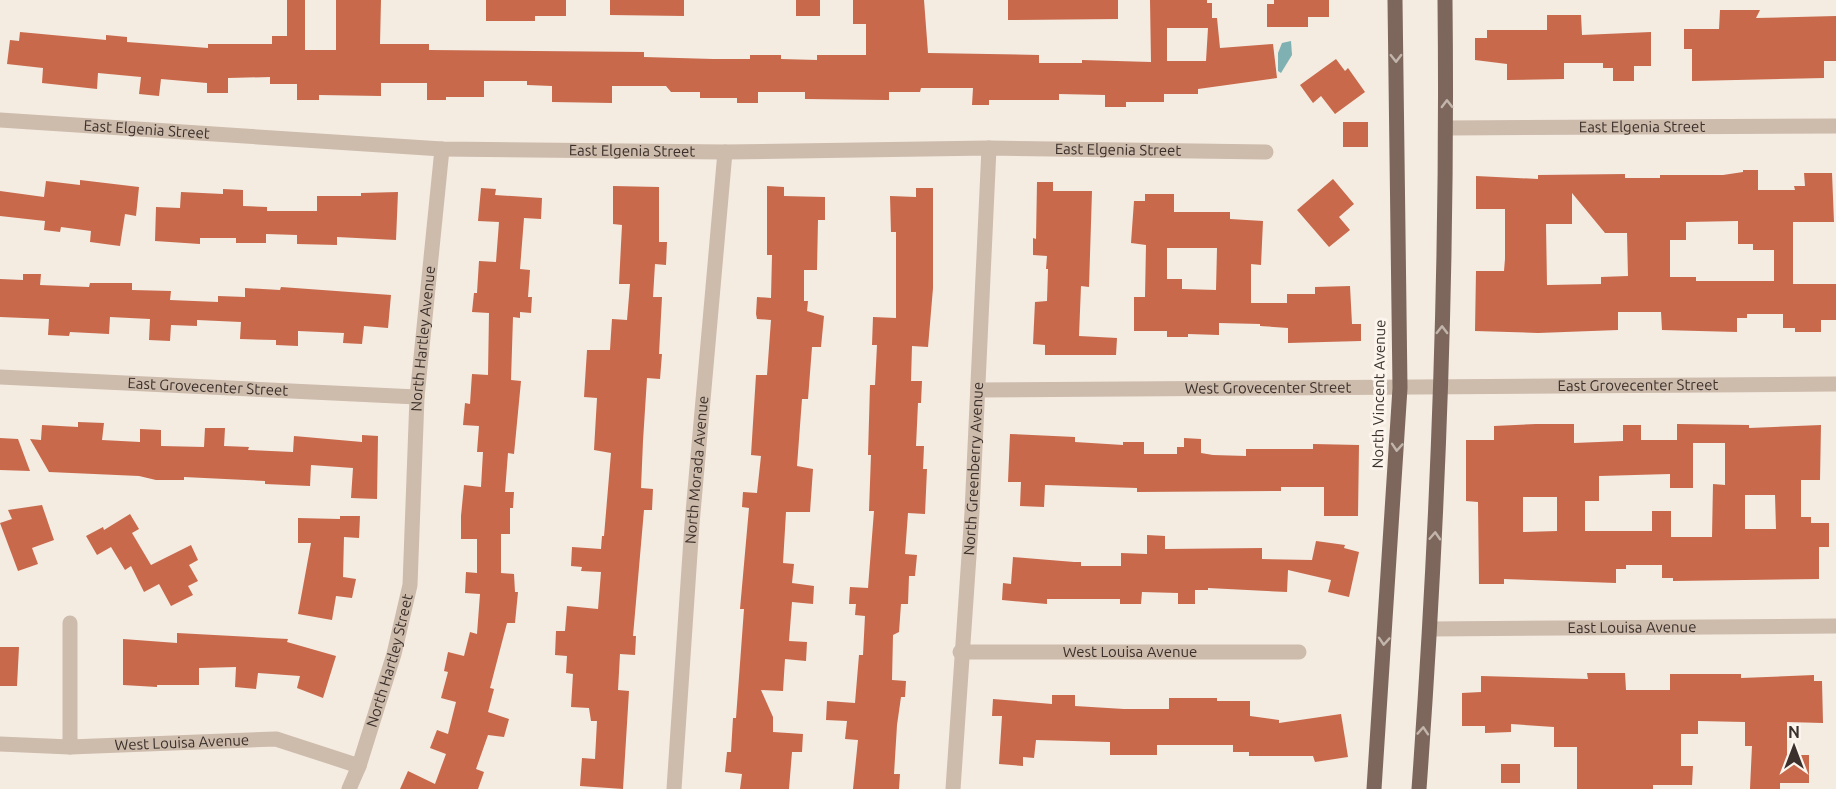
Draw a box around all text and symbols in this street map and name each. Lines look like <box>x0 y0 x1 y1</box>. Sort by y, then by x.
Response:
one-way arrow <box>1390 54 1402 63</box>
one-way arrow <box>1440 100 1453 109</box>
street label: East Elgenia Street <box>83 116 211 142</box>
street label: East Elgenia Street <box>1579 118 1705 135</box>
street label: East Elgenia Street <box>1055 140 1181 159</box>
street label: East Elgenia Street <box>569 141 696 160</box>
street label: North Hartley Avenue <box>407 265 438 412</box>
street label: North Vincent Avenue <box>1369 319 1388 469</box>
one-way arrow <box>1436 325 1449 334</box>
street label: East Grovecenter Street <box>127 374 289 399</box>
street label: East Grovecenter Street <box>1557 376 1719 394</box>
street label: West Grovecenter Street <box>1185 378 1352 397</box>
street label: North Greenberry Avenue <box>960 381 986 556</box>
street label: North Morada Avenue <box>682 395 711 545</box>
one-way arrow <box>1390 442 1403 451</box>
one-way arrow <box>1428 532 1441 541</box>
street label: North Hartley Street <box>363 592 416 729</box>
street label: East Louisa Avenue <box>1567 618 1696 636</box>
one-way arrow <box>1378 637 1391 646</box>
street label: West Louisa Avenue <box>1063 643 1197 660</box>
north arrow <box>1764 717 1824 777</box>
text: N <box>1788 723 1800 741</box>
one-way arrow <box>1416 726 1429 735</box>
street label: West Louisa Avenue <box>114 731 249 753</box>

